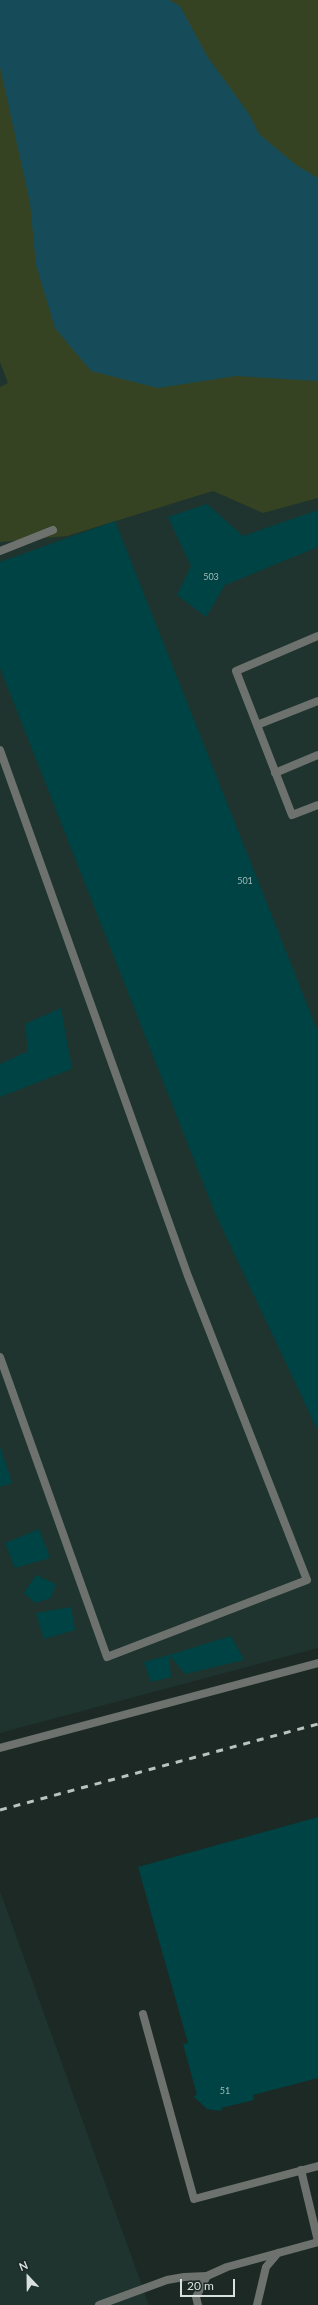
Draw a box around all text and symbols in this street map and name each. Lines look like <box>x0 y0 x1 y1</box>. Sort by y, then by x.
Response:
house number: 503 <box>203 572 219 582</box>
house number: 501 <box>237 876 253 886</box>
house number: 51 <box>220 2086 230 2096</box>
north arrow <box>8 2257 48 2297</box>
text: N <box>17 2258 30 2273</box>
scale bar <box>182 2271 237 2297</box>
text: 20 m <box>187 2278 214 2293</box>

